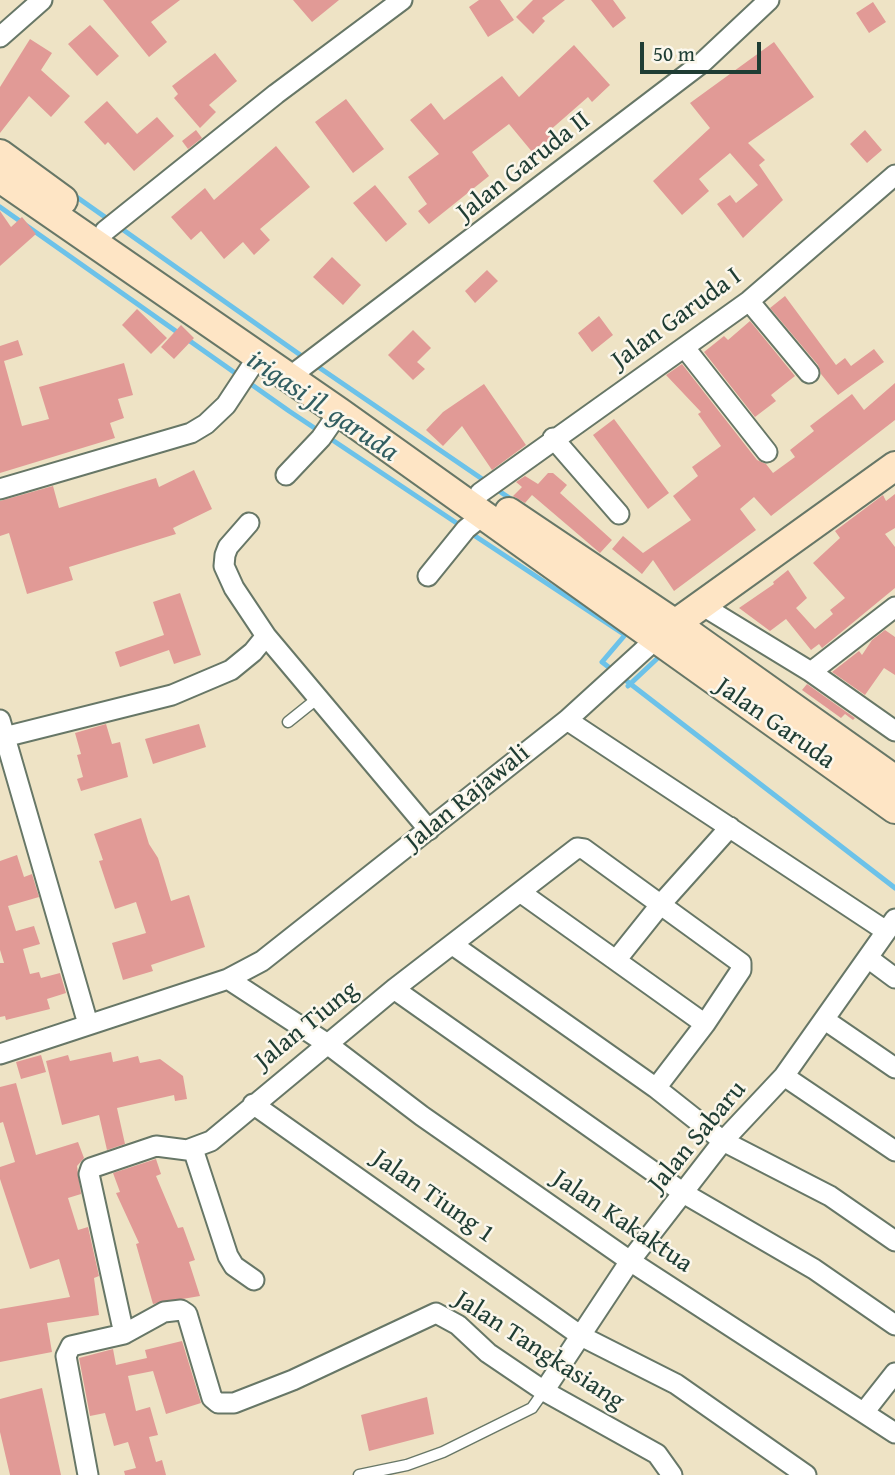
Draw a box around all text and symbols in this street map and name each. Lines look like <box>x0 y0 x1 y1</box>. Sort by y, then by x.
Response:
scale bar <box>643 28 764 72</box>
text: 50 m <box>653 38 695 69</box>
street label: Jalan Garuda II <box>451 105 597 229</box>
street label: Jalan Garuda I <box>606 262 748 376</box>
water label: irigasi jl. garuda <box>240 344 404 470</box>
street label: Jalan Garuda <box>709 671 841 777</box>
street label: Jalan Rajawali <box>399 738 537 858</box>
street label: Jalan Tiung <box>249 975 365 1077</box>
street label: Jalan Sabaru <box>642 1075 754 1199</box>
street label: Jalan Tiung 1 <box>366 1143 500 1251</box>
street label: Jalan Kakaktua <box>546 1164 698 1280</box>
street label: Jalan Tangkasiang <box>448 1284 630 1418</box>

